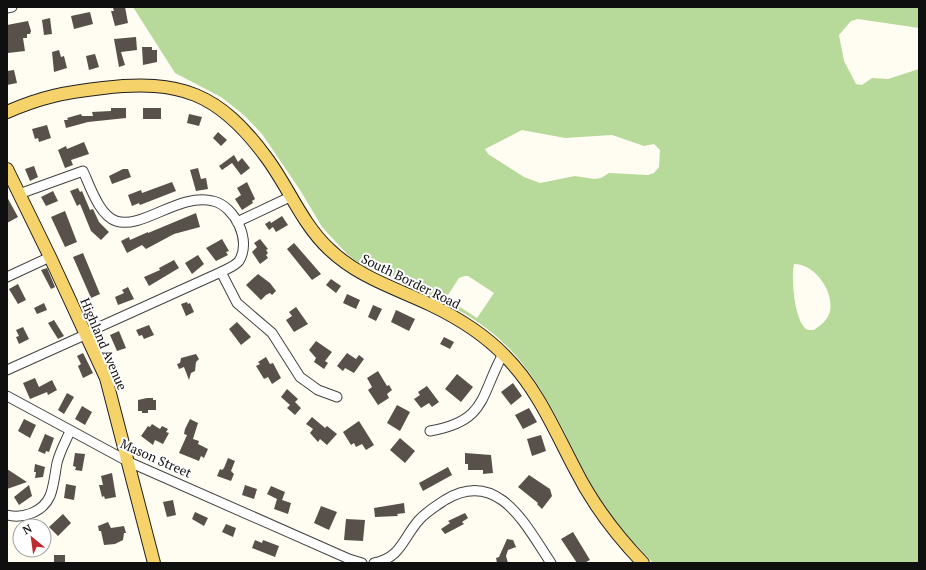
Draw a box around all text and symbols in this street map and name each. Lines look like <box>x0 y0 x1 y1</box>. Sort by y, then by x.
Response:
street label: South Border Road <box>358 249 464 313</box>
street label: Highland Avenue <box>76 295 132 393</box>
street label: Mason Street <box>118 434 195 482</box>
north arrow <box>12 518 52 558</box>
text: N <box>20 521 35 537</box>

